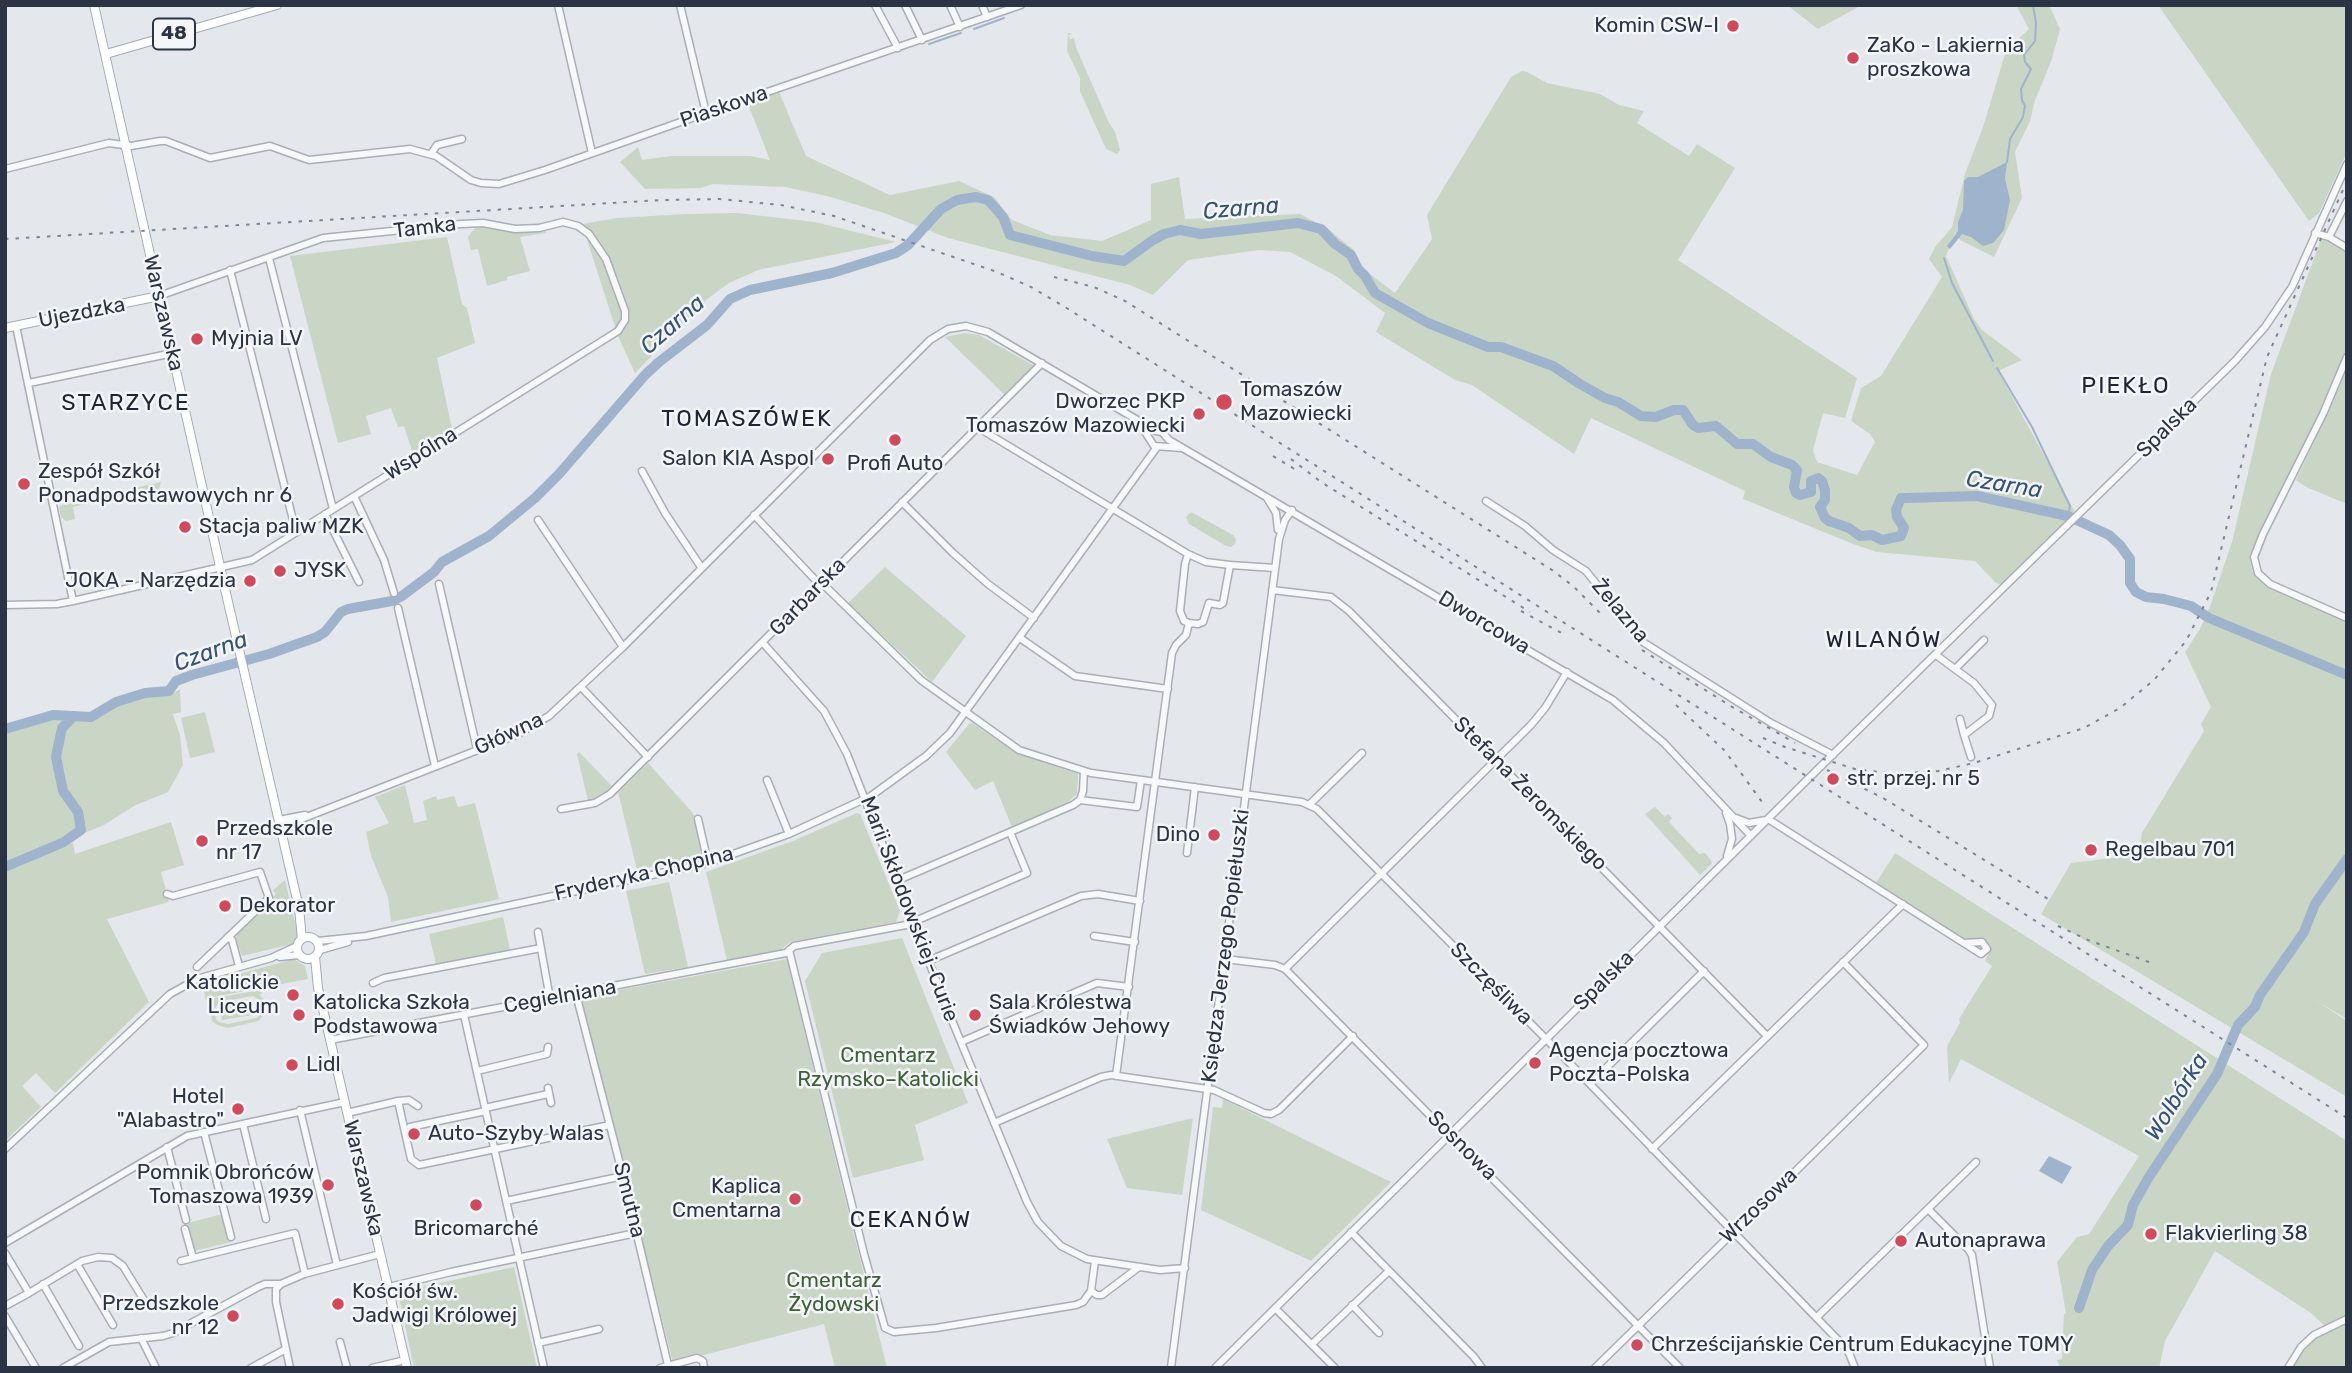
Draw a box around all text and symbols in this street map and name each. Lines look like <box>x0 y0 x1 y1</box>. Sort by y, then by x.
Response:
place label: Komin CSW-I <box>1594 13 1719 39</box>
road number: 48 <box>153 18 195 50</box>
marker: Komin CSW-I <box>1725 18 1741 34</box>
place label: ZaKo - Lakiernia proszkowa <box>1867 33 2024 83</box>
marker: ZaKo - Lakiernia proszkowa <box>1845 50 1861 66</box>
street label: Piaskowa <box>677 80 771 134</box>
water label: Czarna <box>1202 192 1280 226</box>
street label: Tamka <box>392 212 458 244</box>
street label: Warszawska <box>137 252 189 374</box>
water label: Czarna <box>635 289 711 361</box>
street label: Ujezdzka <box>37 292 127 334</box>
place label: Myjnia LV <box>211 326 303 352</box>
marker: Myjnia LV <box>189 331 205 347</box>
district label: PIEKŁO <box>2082 372 2170 400</box>
place label: Tomaszów Mazowiecki <box>1240 377 1352 427</box>
district label: STARZYCE <box>62 389 190 417</box>
place label: Dworzec PKP Tomaszów Mazowiecki <box>966 389 1185 439</box>
marker: Tomaszów Mazowiecki <box>1214 392 1234 412</box>
street label: Spalska <box>2132 393 2202 463</box>
district label: TOMASZÓWEK <box>663 405 831 433</box>
marker: Dworzec PKP Tomaszów Mazowiecki <box>1191 406 1207 422</box>
street label: Wspólna <box>380 422 462 486</box>
marker: Profi Auto <box>887 432 903 448</box>
place label: Salon KIA Aspol <box>662 446 814 472</box>
marker: Salon KIA Aspol <box>820 451 836 467</box>
place label: Profi Auto <box>847 451 943 477</box>
place label: Zespół Szkół Ponadpodstawowych nr 6 <box>38 459 292 509</box>
water label: Czarna <box>1964 465 2044 505</box>
marker: Zespół Szkół Ponadpodstawowych nr 6 <box>16 476 32 492</box>
place label: Stacja paliw MZK <box>199 514 364 540</box>
marker: Stacja paliw MZK <box>177 519 193 535</box>
street label: Garbarska <box>765 553 851 641</box>
place label: JYSK <box>294 558 346 584</box>
marker: JYSK <box>272 563 288 579</box>
place label: JOKA - Narzędzia <box>65 568 236 594</box>
marker: JOKA - Narzędzia <box>242 573 258 589</box>
street label: Żelazna <box>1586 574 1654 648</box>
street label: Dworcowa <box>1434 586 1534 660</box>
water label: Czarna <box>170 626 252 678</box>
district label: WILANÓW <box>1826 626 1942 654</box>
street label: Główna <box>471 707 547 761</box>
street label: Stefana Żeromskiego <box>1448 712 1612 876</box>
place label: str. przej. nr 5 <box>1847 766 1980 792</box>
marker: str. przej. nr 5 <box>1825 771 1841 787</box>
street label: Marii Skłodowskiej-Curie <box>854 793 964 1025</box>
street label: Księdza Jerzego Popiełuszki <box>1197 808 1255 1084</box>
place label: Przedszkole nr 17 <box>216 816 333 866</box>
place label: Dino <box>1156 822 1200 848</box>
marker: Dino <box>1206 827 1222 843</box>
marker: Przedszkole nr 17 <box>194 833 210 849</box>
place label: Regelbau 701 <box>2105 837 2235 863</box>
street label: Fryderyka Chopina <box>552 841 736 907</box>
marker: Regelbau 701 <box>2083 842 2099 858</box>
place label: Dekorator <box>239 893 335 919</box>
marker: Dekorator <box>217 898 233 914</box>
street label: Szczęśliwa <box>1444 937 1538 1031</box>
street label: Spalska <box>1569 946 1639 1016</box>
place label: Katolickie Liceum <box>185 970 279 1020</box>
street label: Cegielniana <box>502 975 618 1019</box>
marker: Katolickie Liceum <box>285 987 301 1003</box>
place label: Katolicka Szkoła Podstawowa <box>313 990 470 1040</box>
place label: Sala Królestwa Świadków Jehowy <box>989 990 1170 1040</box>
marker: Katolicka Szkoła Podstawowa <box>291 1007 307 1023</box>
marker: Sala Królestwa Świadków Jehowy <box>967 1007 983 1023</box>
place label: Agencja pocztowa Poczta-Polska <box>1549 1038 1729 1088</box>
park label: Cmentarz Rzymsko–Katolicki <box>797 1043 979 1093</box>
water label: Wolbórka <box>2139 1048 2215 1146</box>
place label: Lidl <box>306 1052 341 1078</box>
marker: Agencja pocztowa Poczta-Polska <box>1527 1055 1543 1071</box>
marker: Lidl <box>284 1057 300 1073</box>
place label: Hotel "Alabastro" <box>117 1084 224 1134</box>
marker: Hotel "Alabastro" <box>230 1101 246 1117</box>
street label: Sosnowa <box>1422 1106 1502 1186</box>
street label: Warszawska <box>337 1117 389 1239</box>
place label: Auto-Szyby Walas <box>428 1121 604 1147</box>
marker: Auto-Szyby Walas <box>406 1126 422 1142</box>
place label: Pomnik Obrońców Tomaszowa 1939 <box>137 1160 314 1210</box>
street label: Smutna <box>607 1160 651 1240</box>
street label: Wrzosowa <box>1715 1163 1803 1249</box>
place label: Kaplica Cmentarna <box>672 1174 781 1224</box>
marker: Pomnik Obrońców Tomaszowa 1939 <box>320 1177 336 1193</box>
marker: Kaplica Cmentarna <box>787 1191 803 1207</box>
marker: Bricomarché <box>468 1197 484 1213</box>
district label: CEKANÓW <box>851 1206 971 1234</box>
place label: Bricomarché <box>414 1216 538 1242</box>
place label: Flakvierling 38 <box>2165 1221 2308 1247</box>
marker: Flakvierling 38 <box>2143 1226 2159 1242</box>
place label: Autonaprawa <box>1915 1228 2046 1254</box>
marker: Autonaprawa <box>1893 1233 1909 1249</box>
park label: Cmentarz Żydowski <box>786 1268 882 1318</box>
place label: Kościół św. Jadwigi Królowej <box>352 1279 517 1329</box>
place label: Przedszkole nr 12 <box>102 1291 219 1341</box>
marker: Kościół św. Jadwigi Królowej <box>330 1296 346 1312</box>
marker: Przedszkole nr 12 <box>225 1308 241 1324</box>
place label: Chrześcijańskie Centrum Edukacyjne TOMY <box>1651 1332 2074 1358</box>
marker: Chrześcijańskie Centrum Edukacyjne TOMY <box>1629 1337 1645 1353</box>

